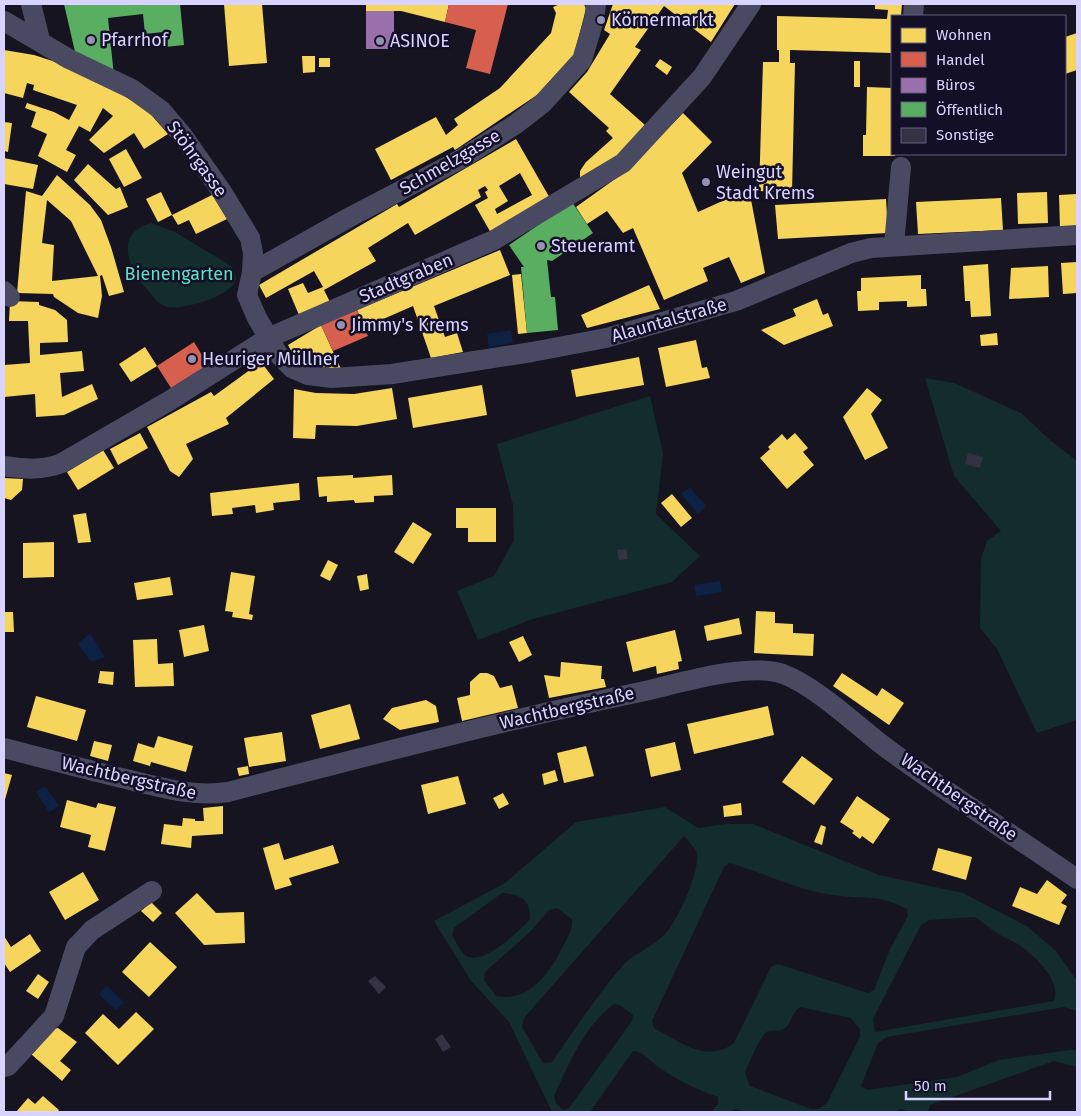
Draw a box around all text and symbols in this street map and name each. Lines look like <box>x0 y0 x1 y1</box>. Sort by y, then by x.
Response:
place label: Körnermarkt <box>611 9 714 31</box>
marker: Körnermarkt <box>595 14 607 26</box>
legend <box>891 15 1066 155</box>
text: Wohnen <box>936 26 992 44</box>
place label: Pfarrhof <box>101 29 170 51</box>
place label: ASINOE <box>390 30 450 52</box>
marker: Pfarrhof <box>85 34 97 46</box>
marker: ASINOE <box>374 35 386 47</box>
text: Handel <box>936 51 985 69</box>
text: Büros <box>936 76 975 94</box>
text: Öffentlich <box>936 101 1003 119</box>
street label: Stöhrgasse <box>162 117 232 201</box>
street label: Schmelzgasse <box>396 124 504 200</box>
text: Sonstige <box>936 126 994 144</box>
place label: Weingut Stadt Krems <box>716 161 815 204</box>
marker: Weingut Stadt Krems <box>700 176 712 188</box>
place label: Steueramt <box>551 235 636 257</box>
marker: Steueramt <box>535 240 547 252</box>
street label: Stadtgraben <box>356 248 456 308</box>
park label: Bienengarten <box>124 263 234 285</box>
street label: Alauntalstraße <box>609 293 729 347</box>
place label: Jimmy's Krems <box>351 314 469 336</box>
marker: Jimmy's Krems <box>335 319 347 331</box>
place label: Heuriger Müllner <box>202 348 340 370</box>
marker: Heuriger Müllner <box>186 353 198 365</box>
street label: Wachtbergstraße <box>497 682 637 734</box>
street label: Wachtbergstraße <box>896 749 1022 845</box>
street label: Wachtbergstraße <box>59 752 199 804</box>
scale bar <box>906 1068 1050 1100</box>
text: 50 m <box>914 1077 947 1095</box>

